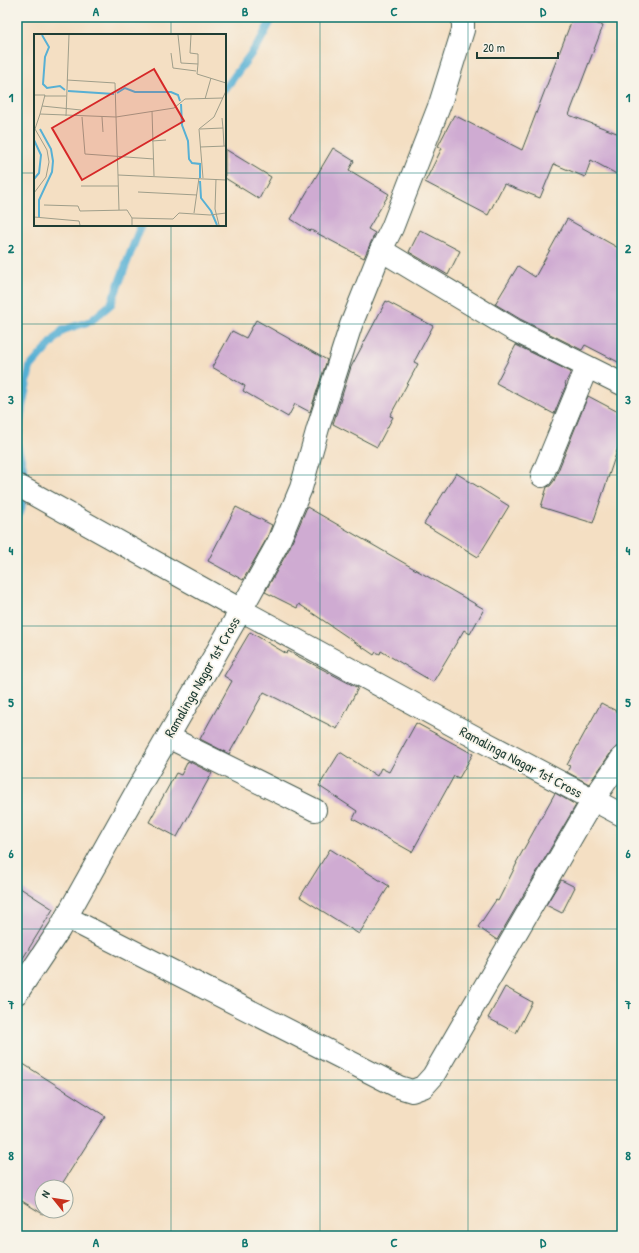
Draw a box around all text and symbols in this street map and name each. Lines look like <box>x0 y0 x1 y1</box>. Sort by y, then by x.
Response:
text: A <box>93 2 100 20</box>
text: B <box>242 2 249 20</box>
text: C <box>390 2 398 20</box>
text: D <box>540 2 547 20</box>
inset map <box>34 34 226 226</box>
scale bar <box>477 34 558 60</box>
text: 20 m <box>483 39 505 56</box>
text: 1 <box>9 88 14 106</box>
text: 1 <box>626 88 631 106</box>
text: 2 <box>8 239 15 257</box>
text: 2 <box>625 239 632 257</box>
text: 3 <box>8 390 14 408</box>
text: 3 <box>625 390 631 408</box>
text: 4 <box>9 541 14 559</box>
text: 4 <box>626 541 631 559</box>
street label: Ramalinga Nagar 1st Cross <box>159 613 245 741</box>
text: 5 <box>8 693 14 711</box>
text: 5 <box>625 693 631 711</box>
street label: Ramalinga Nagar 1st Cross <box>456 721 586 803</box>
text: 6 <box>8 844 14 862</box>
text: 6 <box>625 844 631 862</box>
text: 7 <box>7 995 15 1013</box>
text: 7 <box>624 995 632 1013</box>
text: 8 <box>8 1146 14 1164</box>
text: 8 <box>625 1146 631 1164</box>
north arrow <box>34 1179 74 1219</box>
text: N <box>38 1188 53 1200</box>
text: A <box>93 1233 100 1251</box>
text: B <box>242 1233 249 1251</box>
text: C <box>390 1233 398 1251</box>
text: D <box>540 1233 547 1251</box>

